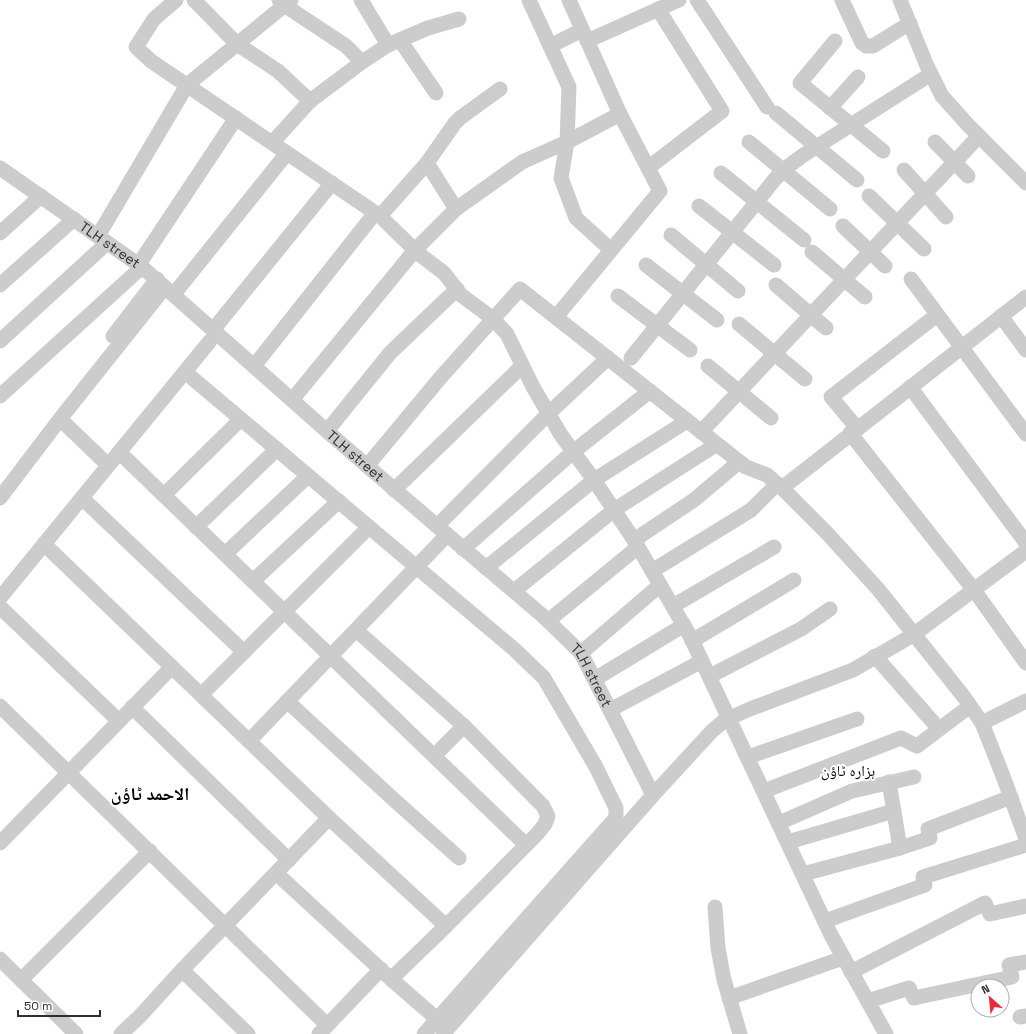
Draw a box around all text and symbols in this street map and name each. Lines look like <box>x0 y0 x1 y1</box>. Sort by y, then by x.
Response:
street label: TLH street <box>76 217 144 272</box>
street label: TLH street <box>323 426 388 485</box>
street label: TLH street <box>567 639 616 710</box>
district label: ہزارہ ٹاؤن <box>821 761 875 781</box>
district label: الاحمد ٹاؤن <box>111 782 189 805</box>
north arrow <box>970 978 1010 1018</box>
text: N <box>979 981 992 997</box>
scale bar <box>18 992 100 1018</box>
text: 50 m <box>24 998 52 1014</box>

